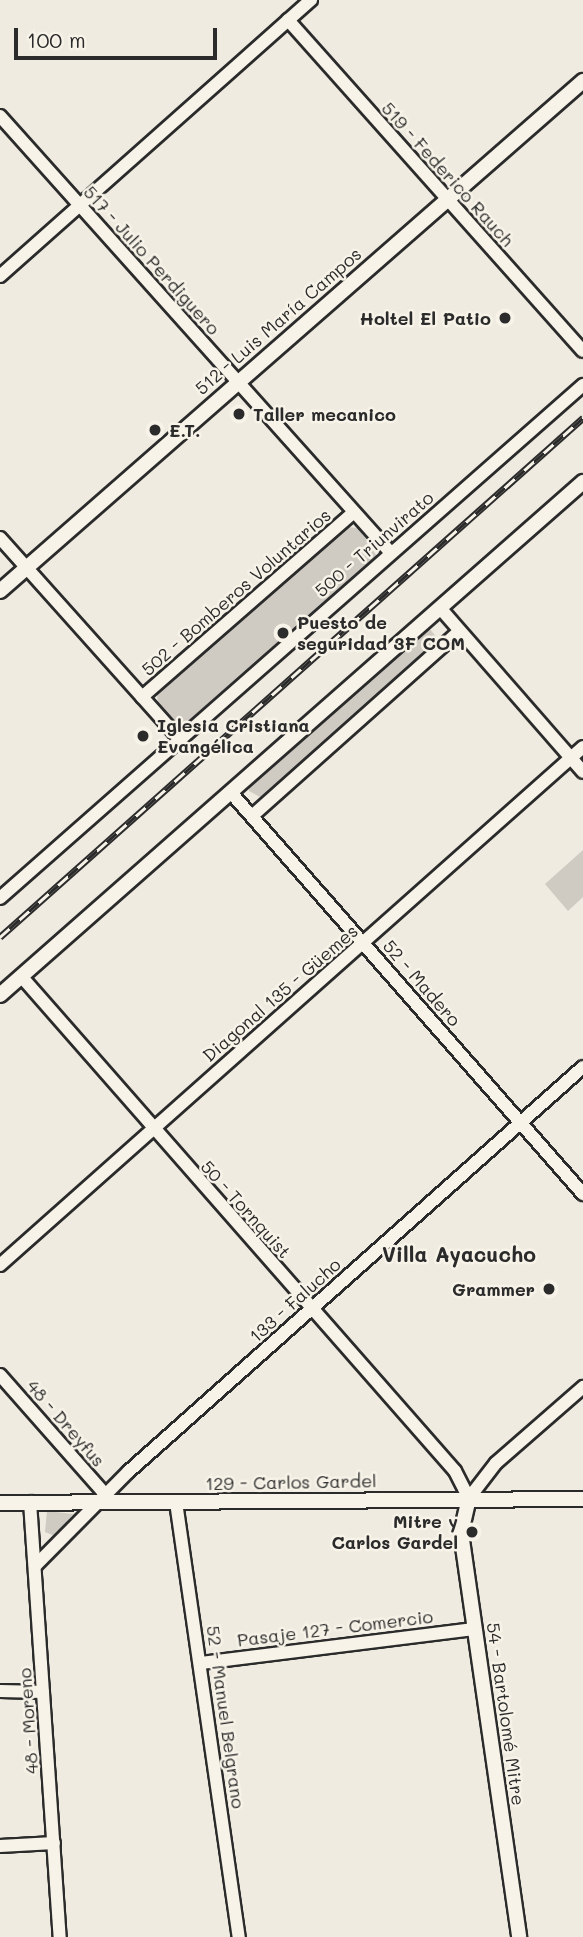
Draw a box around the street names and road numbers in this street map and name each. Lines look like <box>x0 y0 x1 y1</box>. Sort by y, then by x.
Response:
street label: 519 - Federico Rauch <box>377 97 519 251</box>
street label: 517 - Julio Perdiguero <box>79 181 225 339</box>
street label: 512 - Luis María Campos <box>190 243 366 399</box>
street label: 500 - Triunvirato <box>310 487 438 601</box>
street label: 502 - Bomberos Voluntarios <box>137 504 335 680</box>
street label: Diagonal 135 - Güemes <box>198 920 362 1066</box>
street label: 52 - Madero <box>379 935 465 1031</box>
street label: 50 - Tornquist <box>196 1156 296 1262</box>
street label: 133 - Falucho <box>245 1253 345 1347</box>
street label: 48 - Dreyfus <box>22 1375 110 1471</box>
street label: 129 - Carlos Gardel <box>205 1470 377 1494</box>
street label: Pasaje 127 - Comercio <box>236 1605 434 1651</box>
street label: 54 - Bartolomé Mitre <box>482 1621 530 1807</box>
street label: 52 - Manuel Belgrano <box>202 1624 250 1810</box>
street label: 48 - Moreno <box>14 1667 42 1775</box>

